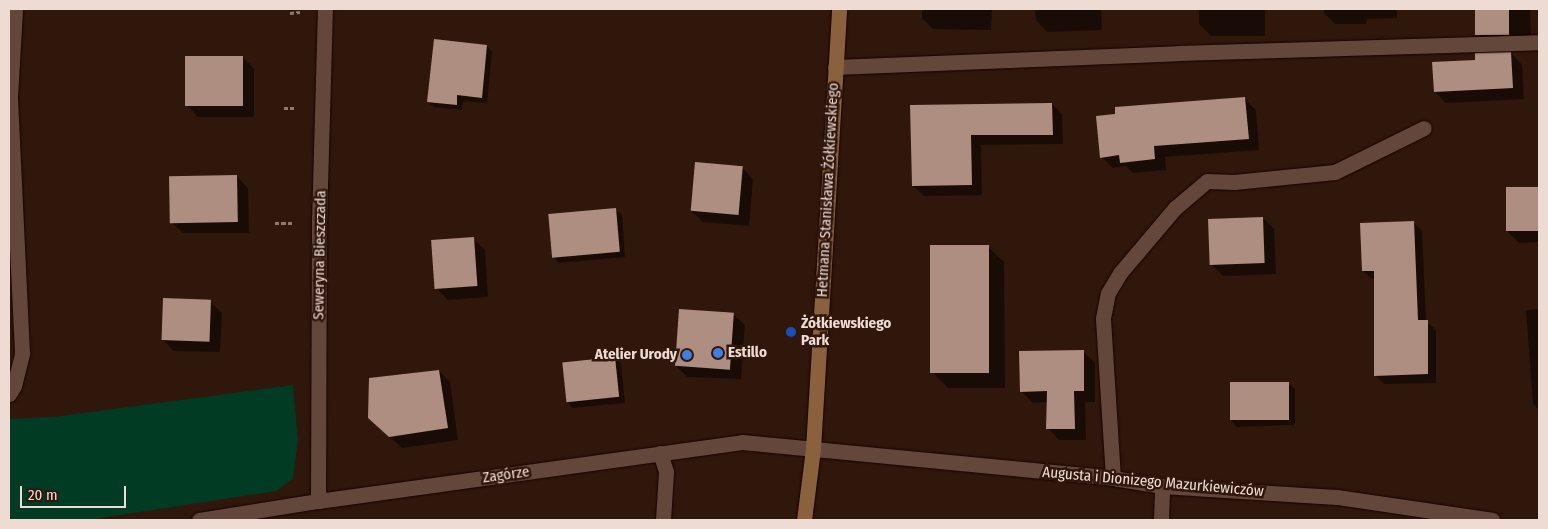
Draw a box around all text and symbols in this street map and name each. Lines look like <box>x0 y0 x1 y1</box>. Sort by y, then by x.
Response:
street label: Hetmana Stanisława Żółkiewskiego <box>813 82 843 298</box>
street label: Seweryna Bieszczada <box>310 190 330 320</box>
place label: Żółkiewskiego Park <box>801 314 891 349</box>
marker: Żółkiewskiego Park <box>785 326 797 338</box>
place label: Estillo <box>728 344 767 362</box>
place label: Atelier Urody <box>595 346 677 364</box>
marker: Estillo <box>712 347 724 359</box>
marker: Atelier Urody <box>681 349 693 361</box>
street label: Zagórze <box>481 463 531 487</box>
street label: Augusta i Dionizego Mazurkiewiczów <box>1042 463 1264 501</box>
scale bar <box>22 476 129 508</box>
text: 20 m <box>28 486 58 504</box>

